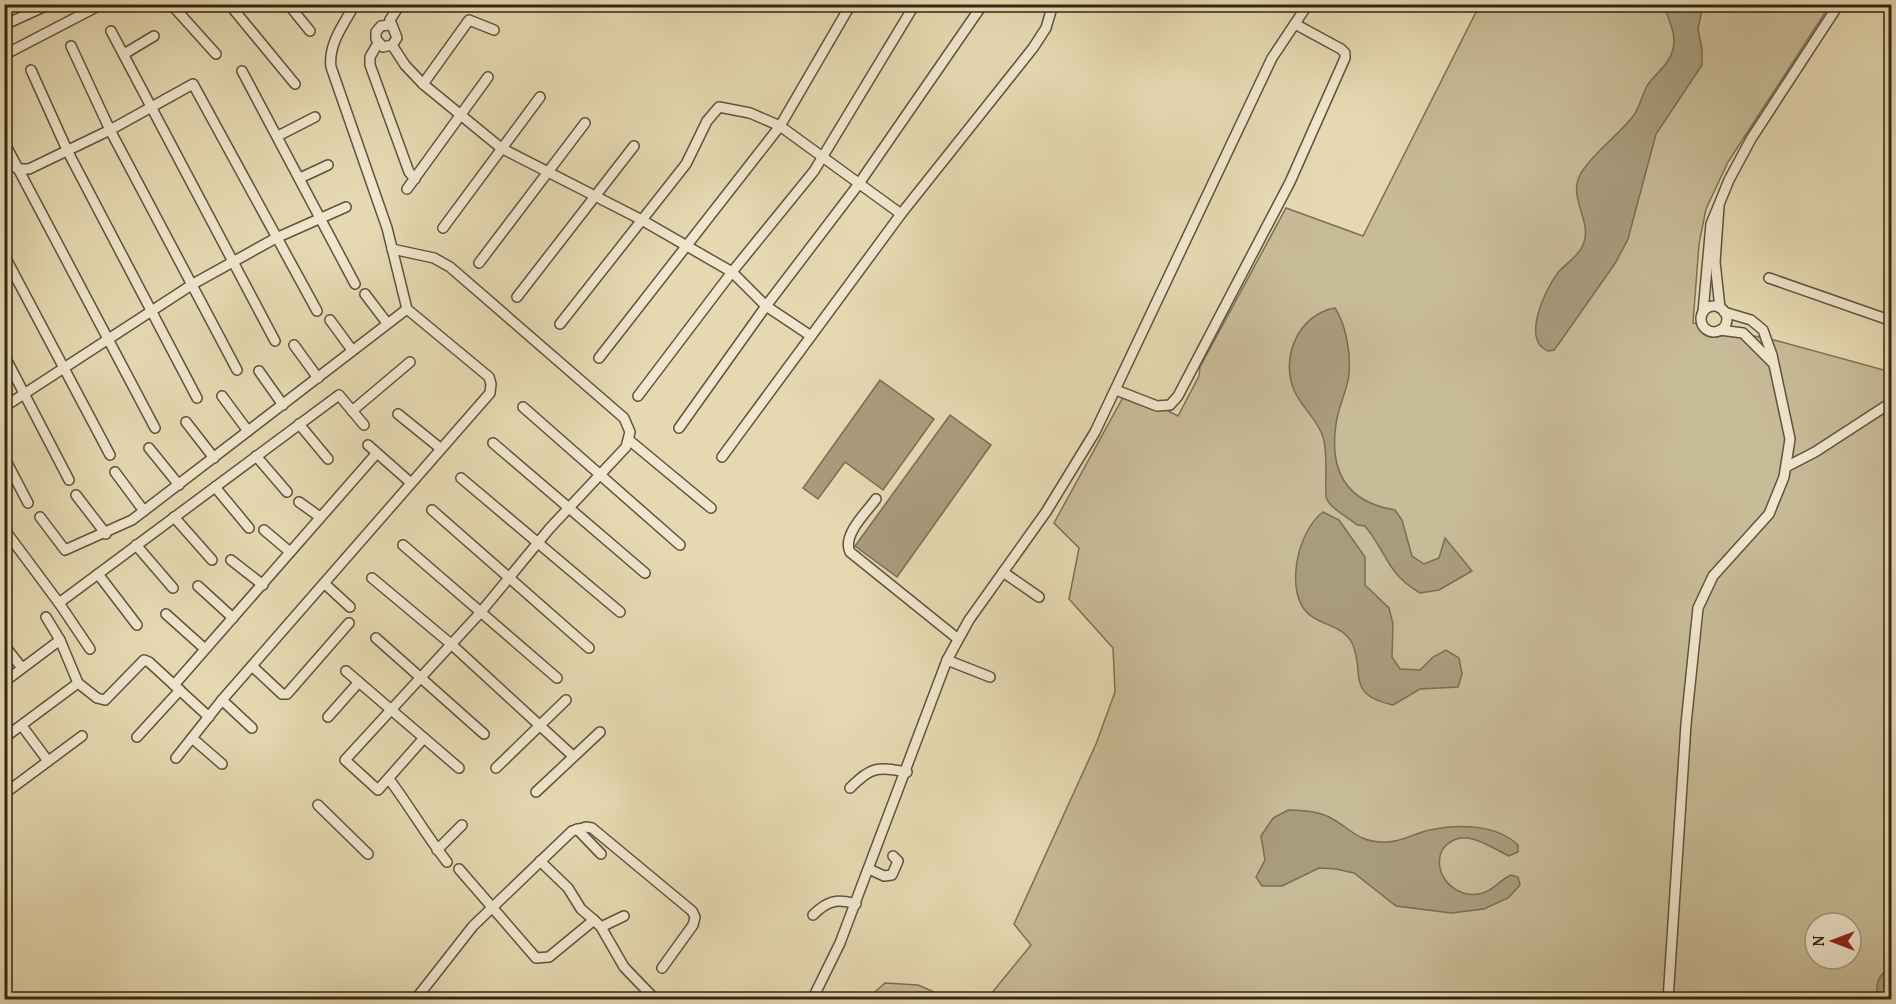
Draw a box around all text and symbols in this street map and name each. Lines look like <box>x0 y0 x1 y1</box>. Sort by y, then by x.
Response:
north arrow <box>1803 911 1863 971</box>
text: N <box>1806 935 1830 946</box>

